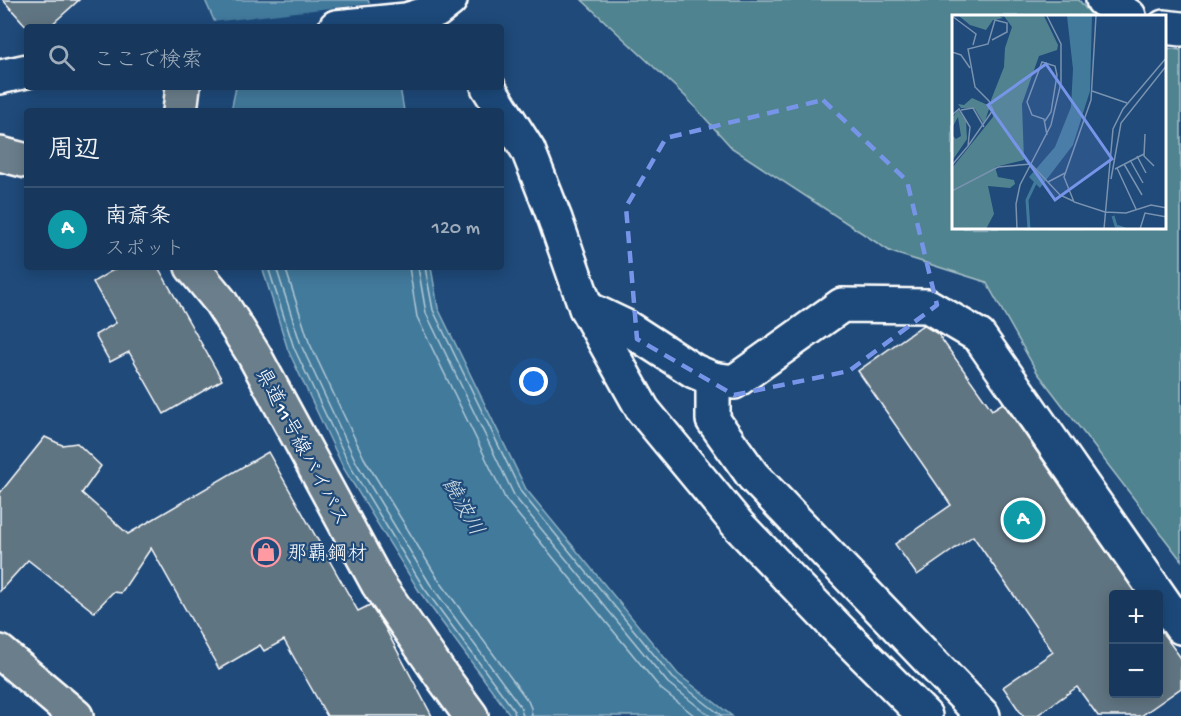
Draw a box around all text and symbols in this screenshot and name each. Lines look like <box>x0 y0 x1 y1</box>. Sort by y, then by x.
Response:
inset map <box>952 15 1166 230</box>
search box <box>24 24 504 90</box>
icon: search <box>45 41 78 74</box>
text: ここで検索 <box>93 49 203 75</box>
text: 周辺 <box>48 137 100 168</box>
text: 南斎条 <box>105 205 171 231</box>
text: A <box>62 218 73 241</box>
text: 120 m <box>432 218 480 241</box>
text: スポット <box>105 239 185 262</box>
street label: 県道11号線バイパス <box>248 364 352 531</box>
your location <box>519 367 548 396</box>
water label: 饒波川 <box>435 474 488 541</box>
pin: A <box>1004 498 1042 542</box>
shop icon: 那覇鋼材 <box>250 536 282 568</box>
place label: 那覇鋼材 <box>287 543 367 567</box>
map controls <box>1109 590 1163 698</box>
button: + <box>1109 590 1163 644</box>
button: − <box>1109 644 1163 698</box>

